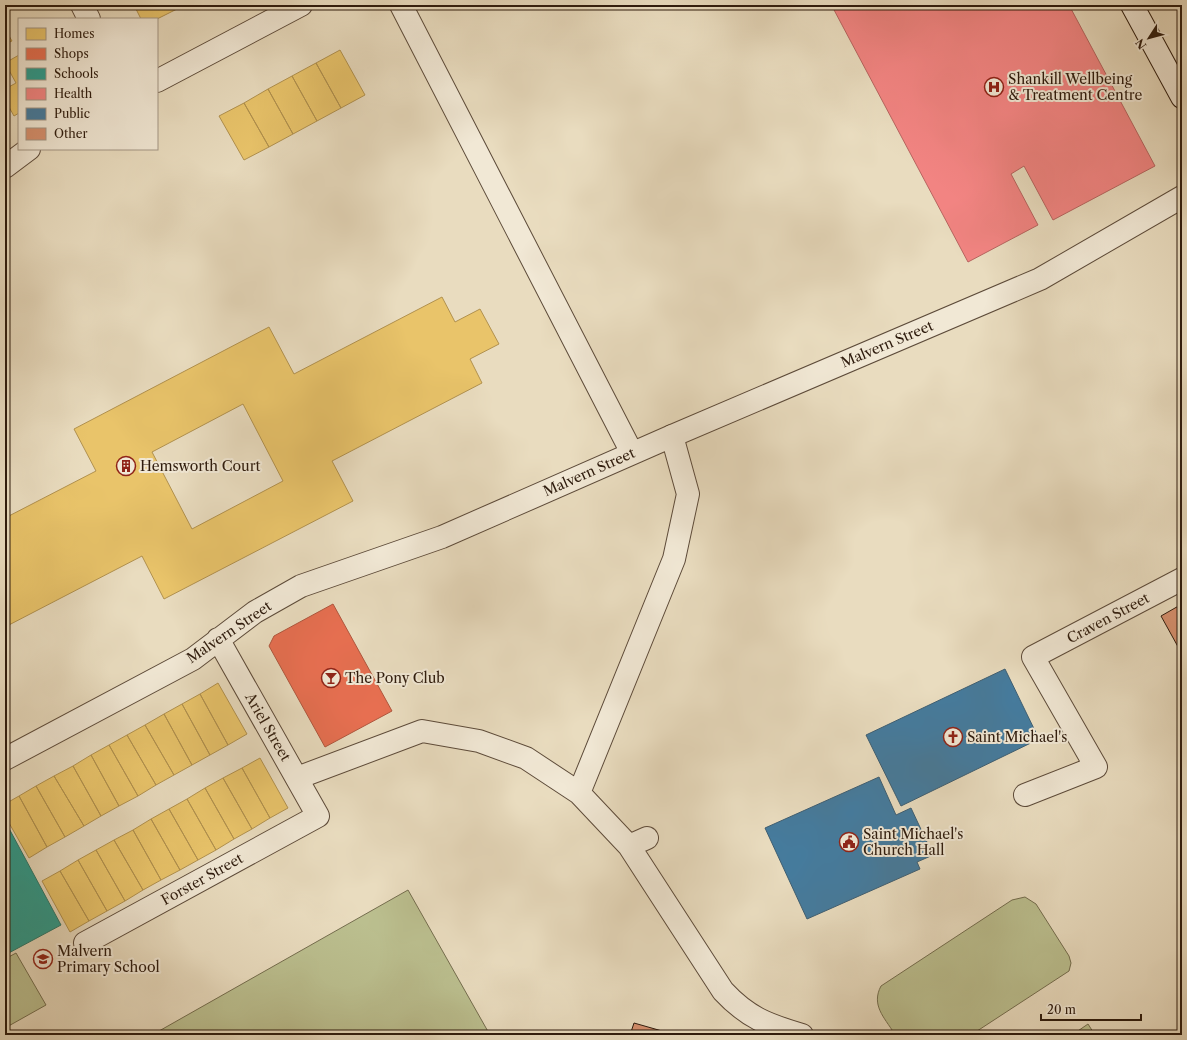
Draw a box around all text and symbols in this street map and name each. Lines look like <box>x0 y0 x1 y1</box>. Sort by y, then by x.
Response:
legend <box>18 18 158 150</box>
north arrow <box>1129 18 1169 58</box>
text: Homes <box>54 26 94 41</box>
text: N <box>1132 36 1149 52</box>
text: Shops <box>54 46 89 61</box>
text: Schools <box>54 66 99 81</box>
place label: Shankill Wellbeing & Treatment Centre <box>1008 70 1143 104</box>
hospital icon: Shankill Wellbeing & Treatment Centre <box>983 76 1005 98</box>
text: Health <box>54 86 93 101</box>
text: Public <box>54 106 90 121</box>
text: Other <box>54 126 88 141</box>
street label: Malvern Street <box>838 316 936 372</box>
street label: Malvern Street <box>540 444 638 500</box>
building icon: Hemsworth Court <box>115 455 137 477</box>
place label: Hemsworth Court <box>140 457 261 475</box>
street label: Craven Street <box>1064 589 1152 647</box>
street label: Malvern Street <box>183 597 275 667</box>
bar icon: The Pony Club <box>320 667 342 689</box>
place label: The Pony Club <box>345 669 445 687</box>
street label: Ariel Street <box>241 689 295 764</box>
church icon: Saint Michael's <box>942 726 964 748</box>
place label: Saint Michael's <box>967 728 1067 746</box>
place label: Saint Michael's Church Hall <box>863 825 963 859</box>
public building icon: Saint Michael's Church Hall <box>838 831 860 853</box>
street label: Forster Street <box>158 849 246 909</box>
place label: Malvern Primary School <box>57 942 160 976</box>
school or university icon: Malvern Primary School <box>32 948 54 970</box>
scale bar <box>1041 996 1141 1022</box>
text: 20 m <box>1047 1002 1076 1017</box>

